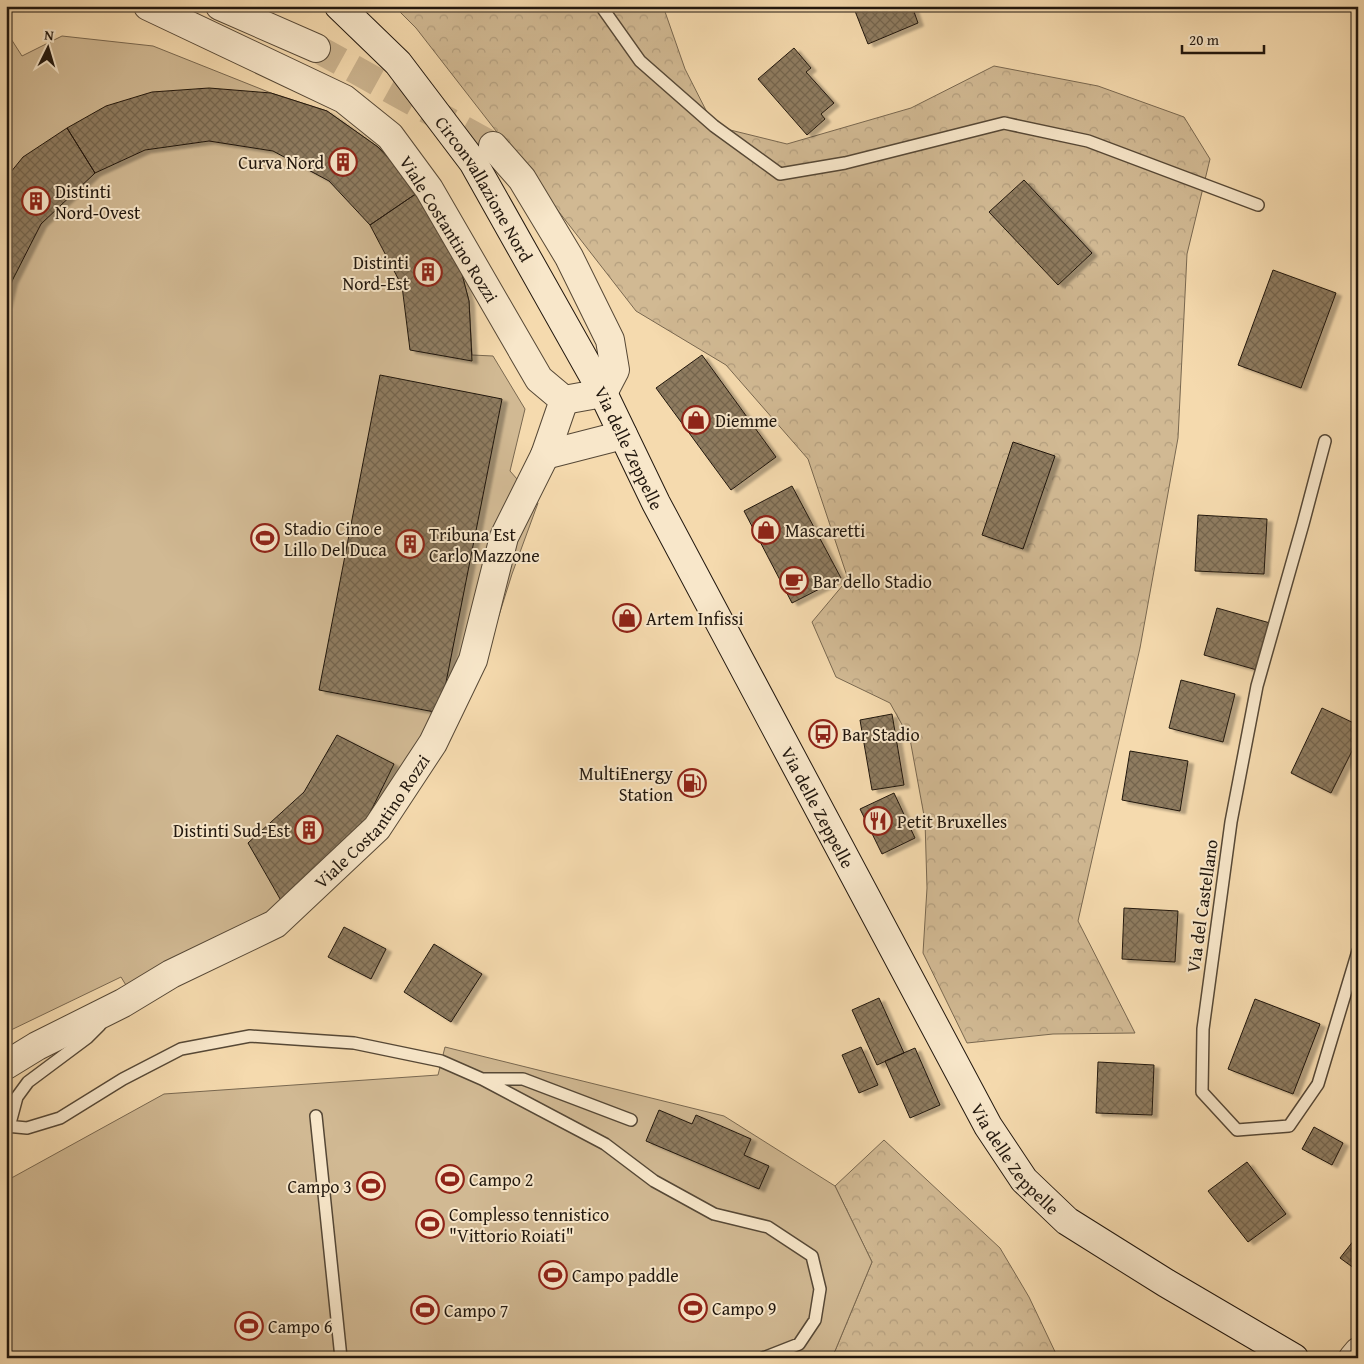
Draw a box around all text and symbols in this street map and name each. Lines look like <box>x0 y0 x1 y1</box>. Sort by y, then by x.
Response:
north arrow <box>22 22 72 72</box>
scale bar <box>1182 22 1264 54</box>
text: N <box>44 25 55 45</box>
text: 20 m <box>1189 29 1220 50</box>
street label: Circonvallazione Nord <box>429 110 540 267</box>
building icon: Curva Nord <box>328 147 358 177</box>
place label: Curva Nord <box>238 149 324 176</box>
street label: Viale Costantino Rozzi <box>393 150 505 308</box>
place label: Distinti Nord-Ovest <box>55 178 141 226</box>
building icon: Distinti Nord-Ovest <box>21 186 51 216</box>
place label: Distinti Nord-Est <box>342 249 410 297</box>
building icon: Distinti Nord-Est <box>413 257 443 287</box>
street label: Via delle Zeppelle <box>588 381 671 514</box>
shop icon: Diemme <box>681 405 711 435</box>
place label: Diemme <box>715 407 777 434</box>
place label: Stadio Cino e Lillo Del Duca <box>284 515 387 563</box>
shop icon: Mascaretti <box>751 515 781 545</box>
place label: Mascaretti <box>785 517 865 544</box>
place label: Tribuna Est Carlo Mazzone <box>429 521 540 569</box>
sports icon: Stadio Cino e Lillo Del Duca <box>250 523 280 553</box>
building icon: Tribuna Est Carlo Mazzone <box>395 529 425 559</box>
cafe icon: Bar dello Stadio <box>779 566 809 596</box>
place label: Bar dello Stadio <box>813 568 932 595</box>
shop icon: Artem Infissi <box>612 603 642 633</box>
place label: Artem Infissi <box>646 605 744 632</box>
bus stop icon: Bar Stadio <box>808 719 838 749</box>
place label: Bar Stadio <box>842 721 920 748</box>
street label: Via delle Zeppelle <box>775 741 862 873</box>
street label: Viale Costantino Rozzi <box>308 748 436 894</box>
place label: MultiEnergy Station <box>579 760 673 808</box>
fuel station icon: MultiEnergy Station <box>677 768 707 798</box>
restaurant icon: Petit Bruxelles <box>863 806 893 836</box>
place label: Petit Bruxelles <box>897 808 1007 835</box>
building icon: Distinti Sud-Est <box>294 815 324 845</box>
place label: Distinti Sud-Est <box>173 817 291 844</box>
street label: Via del Castellano <box>1179 838 1225 974</box>
street label: Via delle Zeppelle <box>965 1098 1066 1221</box>
sports icon: Campo 2 <box>435 1164 465 1194</box>
place label: Campo 2 <box>469 1166 534 1193</box>
sports icon: Campo 3 <box>356 1171 386 1201</box>
place label: Campo 3 <box>287 1173 352 1200</box>
place label: Complesso tennistico "Vittorio Roiati" <box>449 1201 609 1249</box>
sports icon: Complesso tennistico "Vittorio Roiati" <box>415 1209 445 1239</box>
sports icon: Campo paddle <box>538 1260 568 1290</box>
place label: Campo paddle <box>572 1262 679 1289</box>
sports icon: Campo 9 <box>678 1293 708 1323</box>
sports icon: Campo 7 <box>410 1295 440 1325</box>
place label: Campo 9 <box>712 1295 777 1322</box>
place label: Campo 7 <box>444 1297 509 1324</box>
sports icon: Campo 6 <box>234 1311 264 1341</box>
place label: Campo 6 <box>268 1313 333 1340</box>

